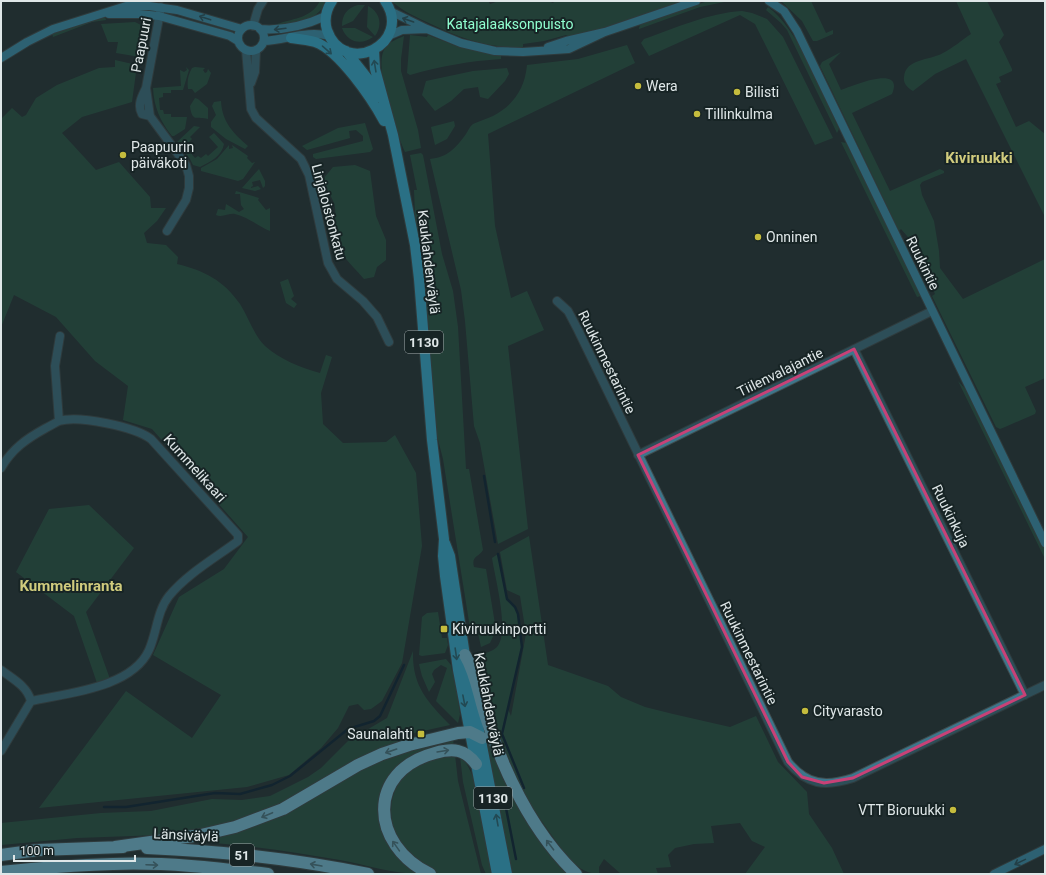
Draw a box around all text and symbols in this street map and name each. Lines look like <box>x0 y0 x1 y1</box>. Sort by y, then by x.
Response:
one-way arrow <box>199 14 211 22</box>
one-way arrow <box>403 15 415 23</box>
street label: Paapuuri <box>128 16 154 74</box>
park label: Katajalaaksonpuisto <box>447 16 573 32</box>
one-way arrow <box>274 25 287 33</box>
one-way arrow <box>322 45 332 54</box>
one-way arrow <box>371 60 379 73</box>
place label: Wera <box>646 78 678 94</box>
marker: Wera <box>633 81 643 91</box>
place label: Bilisti <box>745 84 779 100</box>
marker: Bilisti <box>732 87 742 97</box>
place label: Tillinkulma <box>705 106 773 122</box>
marker: Tillinkulma <box>692 109 702 119</box>
place label: Paapuurin päiväkoti <box>131 139 194 171</box>
district label: Kiviruukki <box>945 149 1013 167</box>
marker: Paapuurin päiväkoti <box>118 150 128 160</box>
street label: Linjaloistonkatu <box>308 162 350 262</box>
street label: Kauklahdenväylä <box>415 209 443 315</box>
place label: Onninen <box>766 229 817 245</box>
marker: Onninen <box>753 232 763 242</box>
street label: Ruukintie <box>903 234 943 292</box>
street label: Ruukinmestarintie <box>575 308 639 416</box>
road number: 1130 <box>405 331 443 353</box>
street label: Tiilenvalajantie <box>735 344 825 400</box>
street label: Kummelikaari <box>160 431 230 505</box>
street label: Ruukinkuja <box>929 482 973 550</box>
district label: Kummelinranta <box>20 577 123 595</box>
street label: Ruukinmestarintie <box>717 599 781 707</box>
place label: Kiviruukinportti <box>452 621 546 637</box>
marker: Kiviruukinportti <box>439 624 449 634</box>
one-way arrow <box>452 647 460 660</box>
street label: Kauklahdenväylä <box>471 651 507 757</box>
one-way arrow <box>461 694 469 707</box>
place label: Cityvarasto <box>813 703 883 719</box>
marker: Cityvarasto <box>800 706 810 716</box>
place label: Saunalahti <box>347 726 413 742</box>
marker: Saunalahti <box>416 729 426 739</box>
one-way arrow <box>436 747 449 755</box>
one-way arrow <box>385 748 398 755</box>
road number: 1130 <box>474 787 512 809</box>
place label: VTT Bioruukki <box>858 802 945 818</box>
marker: VTT Bioruukki <box>948 805 958 815</box>
one-way arrow <box>262 812 274 820</box>
one-way arrow <box>493 814 501 827</box>
street label: Länsiväylä <box>153 825 219 845</box>
scale bar <box>14 837 135 863</box>
one-way arrow <box>546 840 554 851</box>
one-way arrow <box>392 841 400 852</box>
text: 100 m <box>20 844 54 858</box>
road number: 51 <box>230 844 254 866</box>
one-way arrow <box>1014 859 1026 866</box>
one-way arrow <box>145 861 158 869</box>
one-way arrow <box>310 861 323 869</box>

